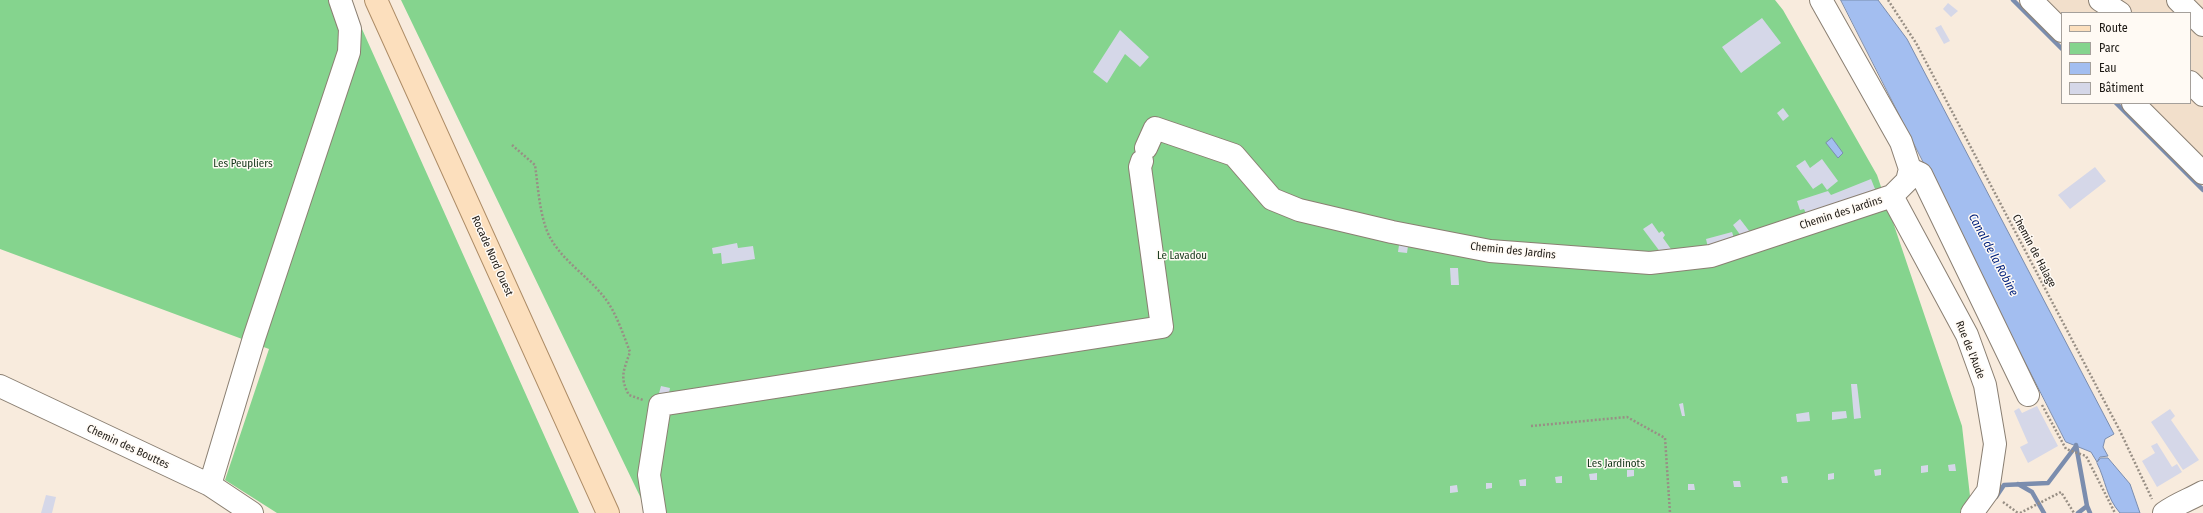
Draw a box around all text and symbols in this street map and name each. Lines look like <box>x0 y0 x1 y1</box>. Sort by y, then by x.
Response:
legend <box>2061 12 2191 104</box>
text: Route <box>2099 21 2128 35</box>
text: Parc <box>2099 41 2120 55</box>
text: Eau <box>2099 61 2117 75</box>
text: Bâtiment <box>2099 81 2144 95</box>
park label: Les Peupliers <box>213 157 273 171</box>
street label: Chemin des Jardins <box>1798 193 1884 233</box>
water label: Canal de la Robine <box>1965 211 2021 299</box>
street label: Chemin de Halage <box>2009 212 2059 290</box>
street label: Rocade Nord Ouest <box>468 214 516 298</box>
street label: Chemin des Jardins <box>1470 240 1556 262</box>
park label: Le Lavadou <box>1157 249 1207 263</box>
street label: Rue de l'Aude <box>1952 319 1988 381</box>
street label: Chemin des Bouttes <box>85 422 171 472</box>
park label: Les Jardinots <box>1587 457 1645 471</box>

